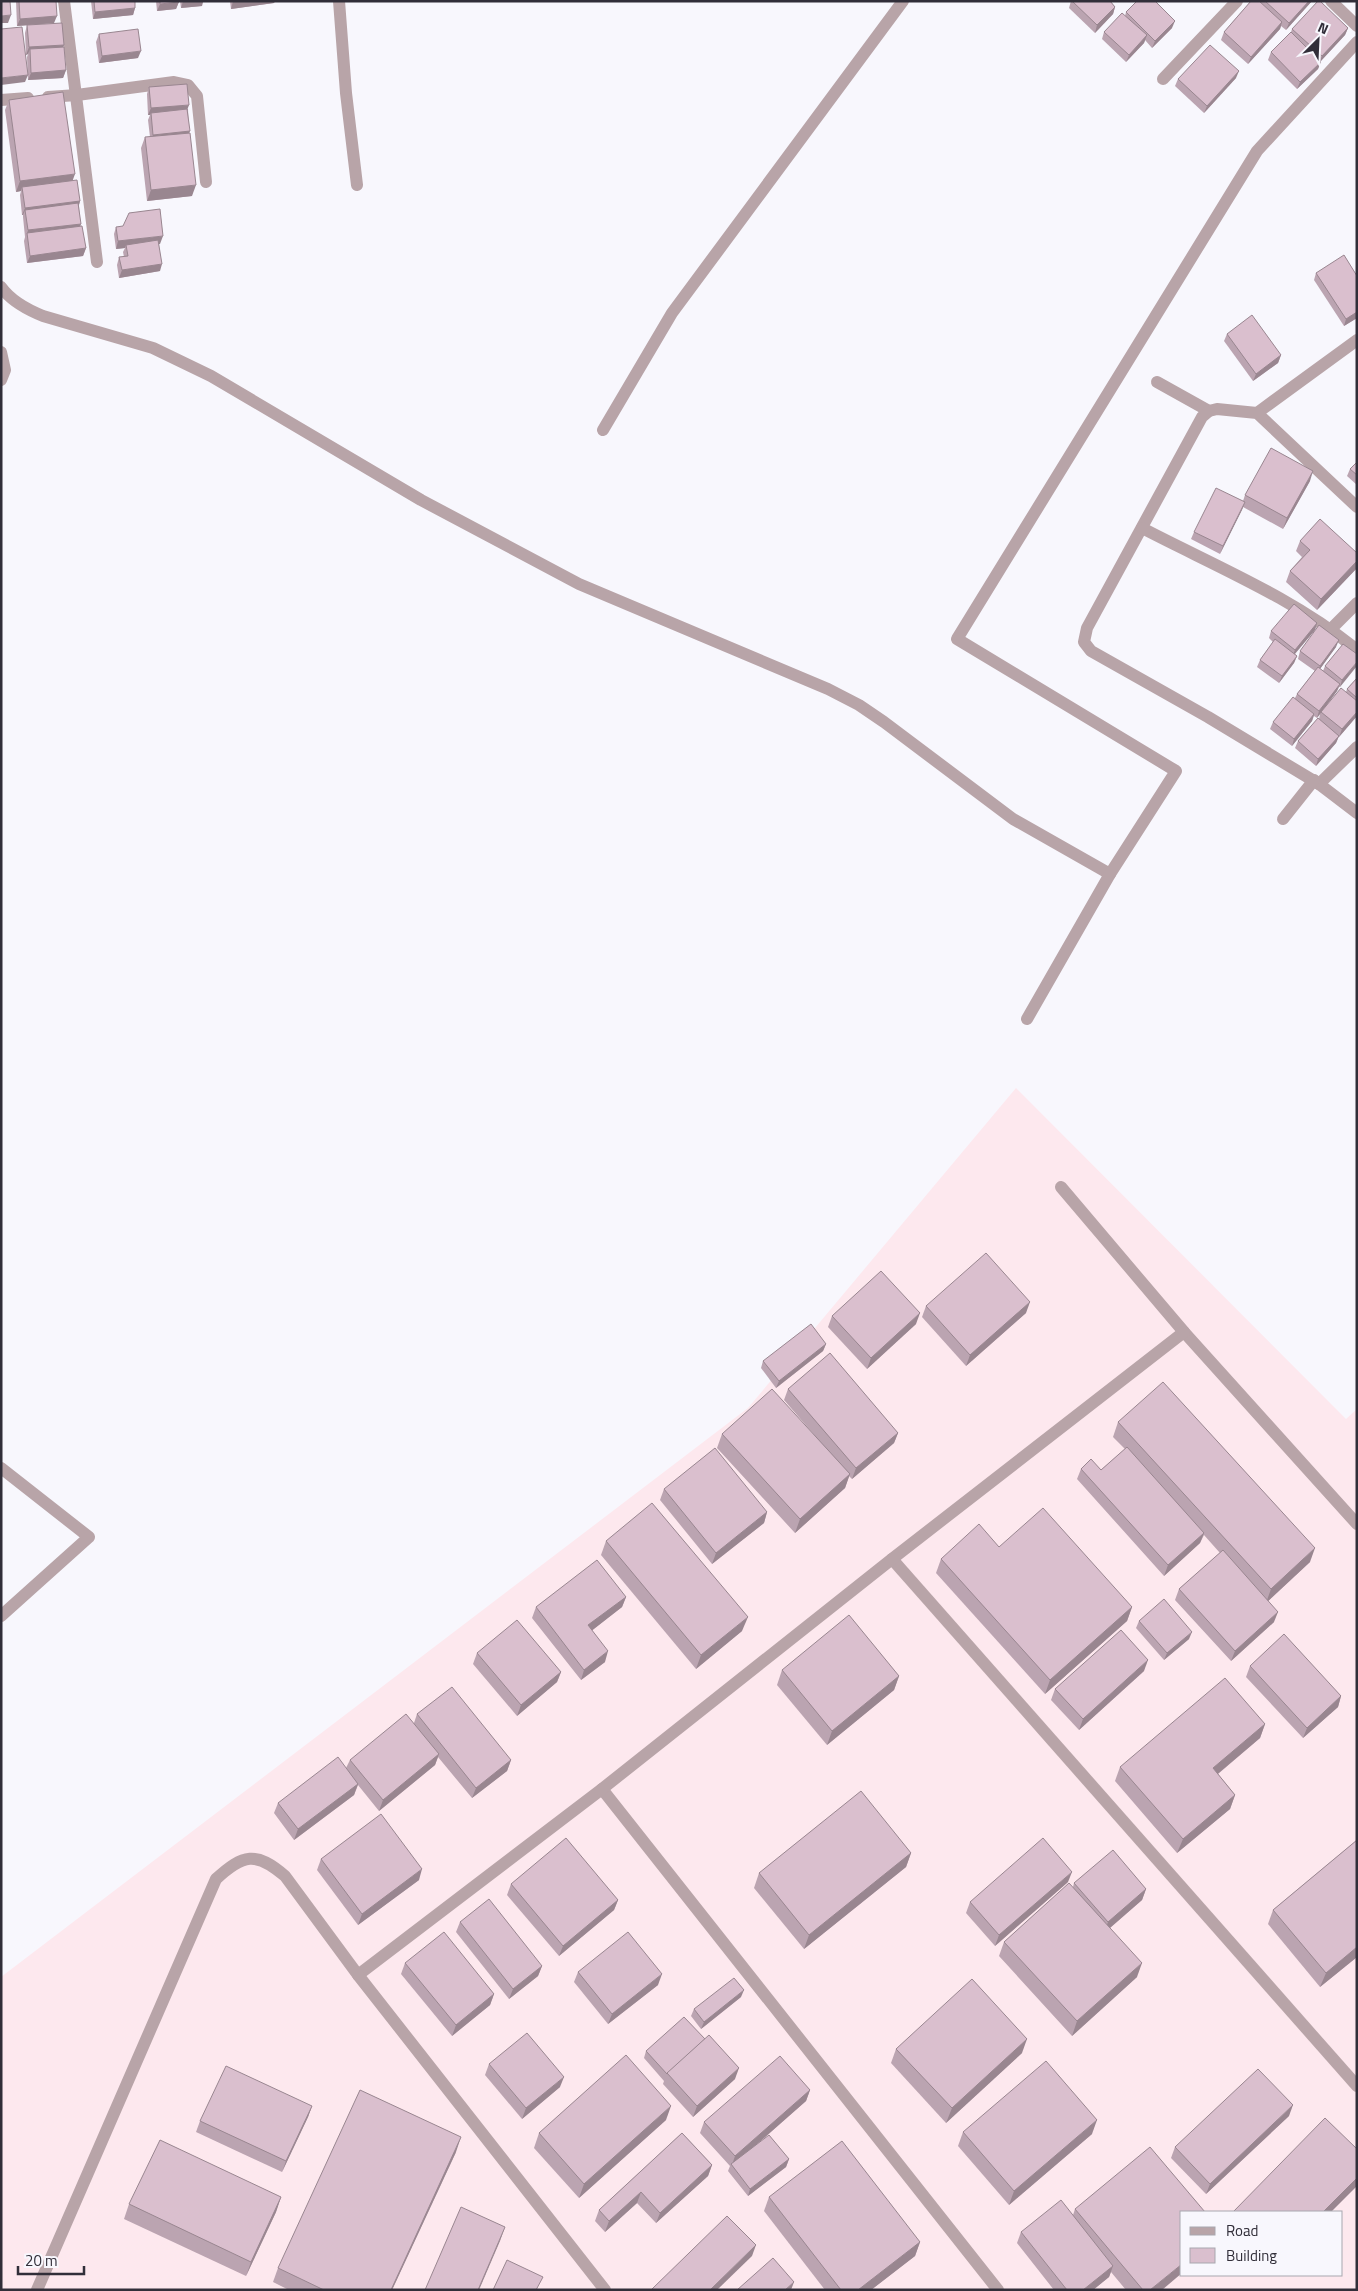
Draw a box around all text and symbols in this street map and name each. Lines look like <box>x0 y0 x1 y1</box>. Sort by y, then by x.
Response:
north arrow <box>1293 15 1343 65</box>
text: N <box>1315 16 1332 39</box>
legend <box>1180 2211 1343 2276</box>
text: Road <box>1226 2219 1258 2242</box>
scale bar <box>18 2244 84 2276</box>
text: Building <box>1226 2244 1277 2267</box>
text: 20 m <box>25 2249 58 2272</box>

